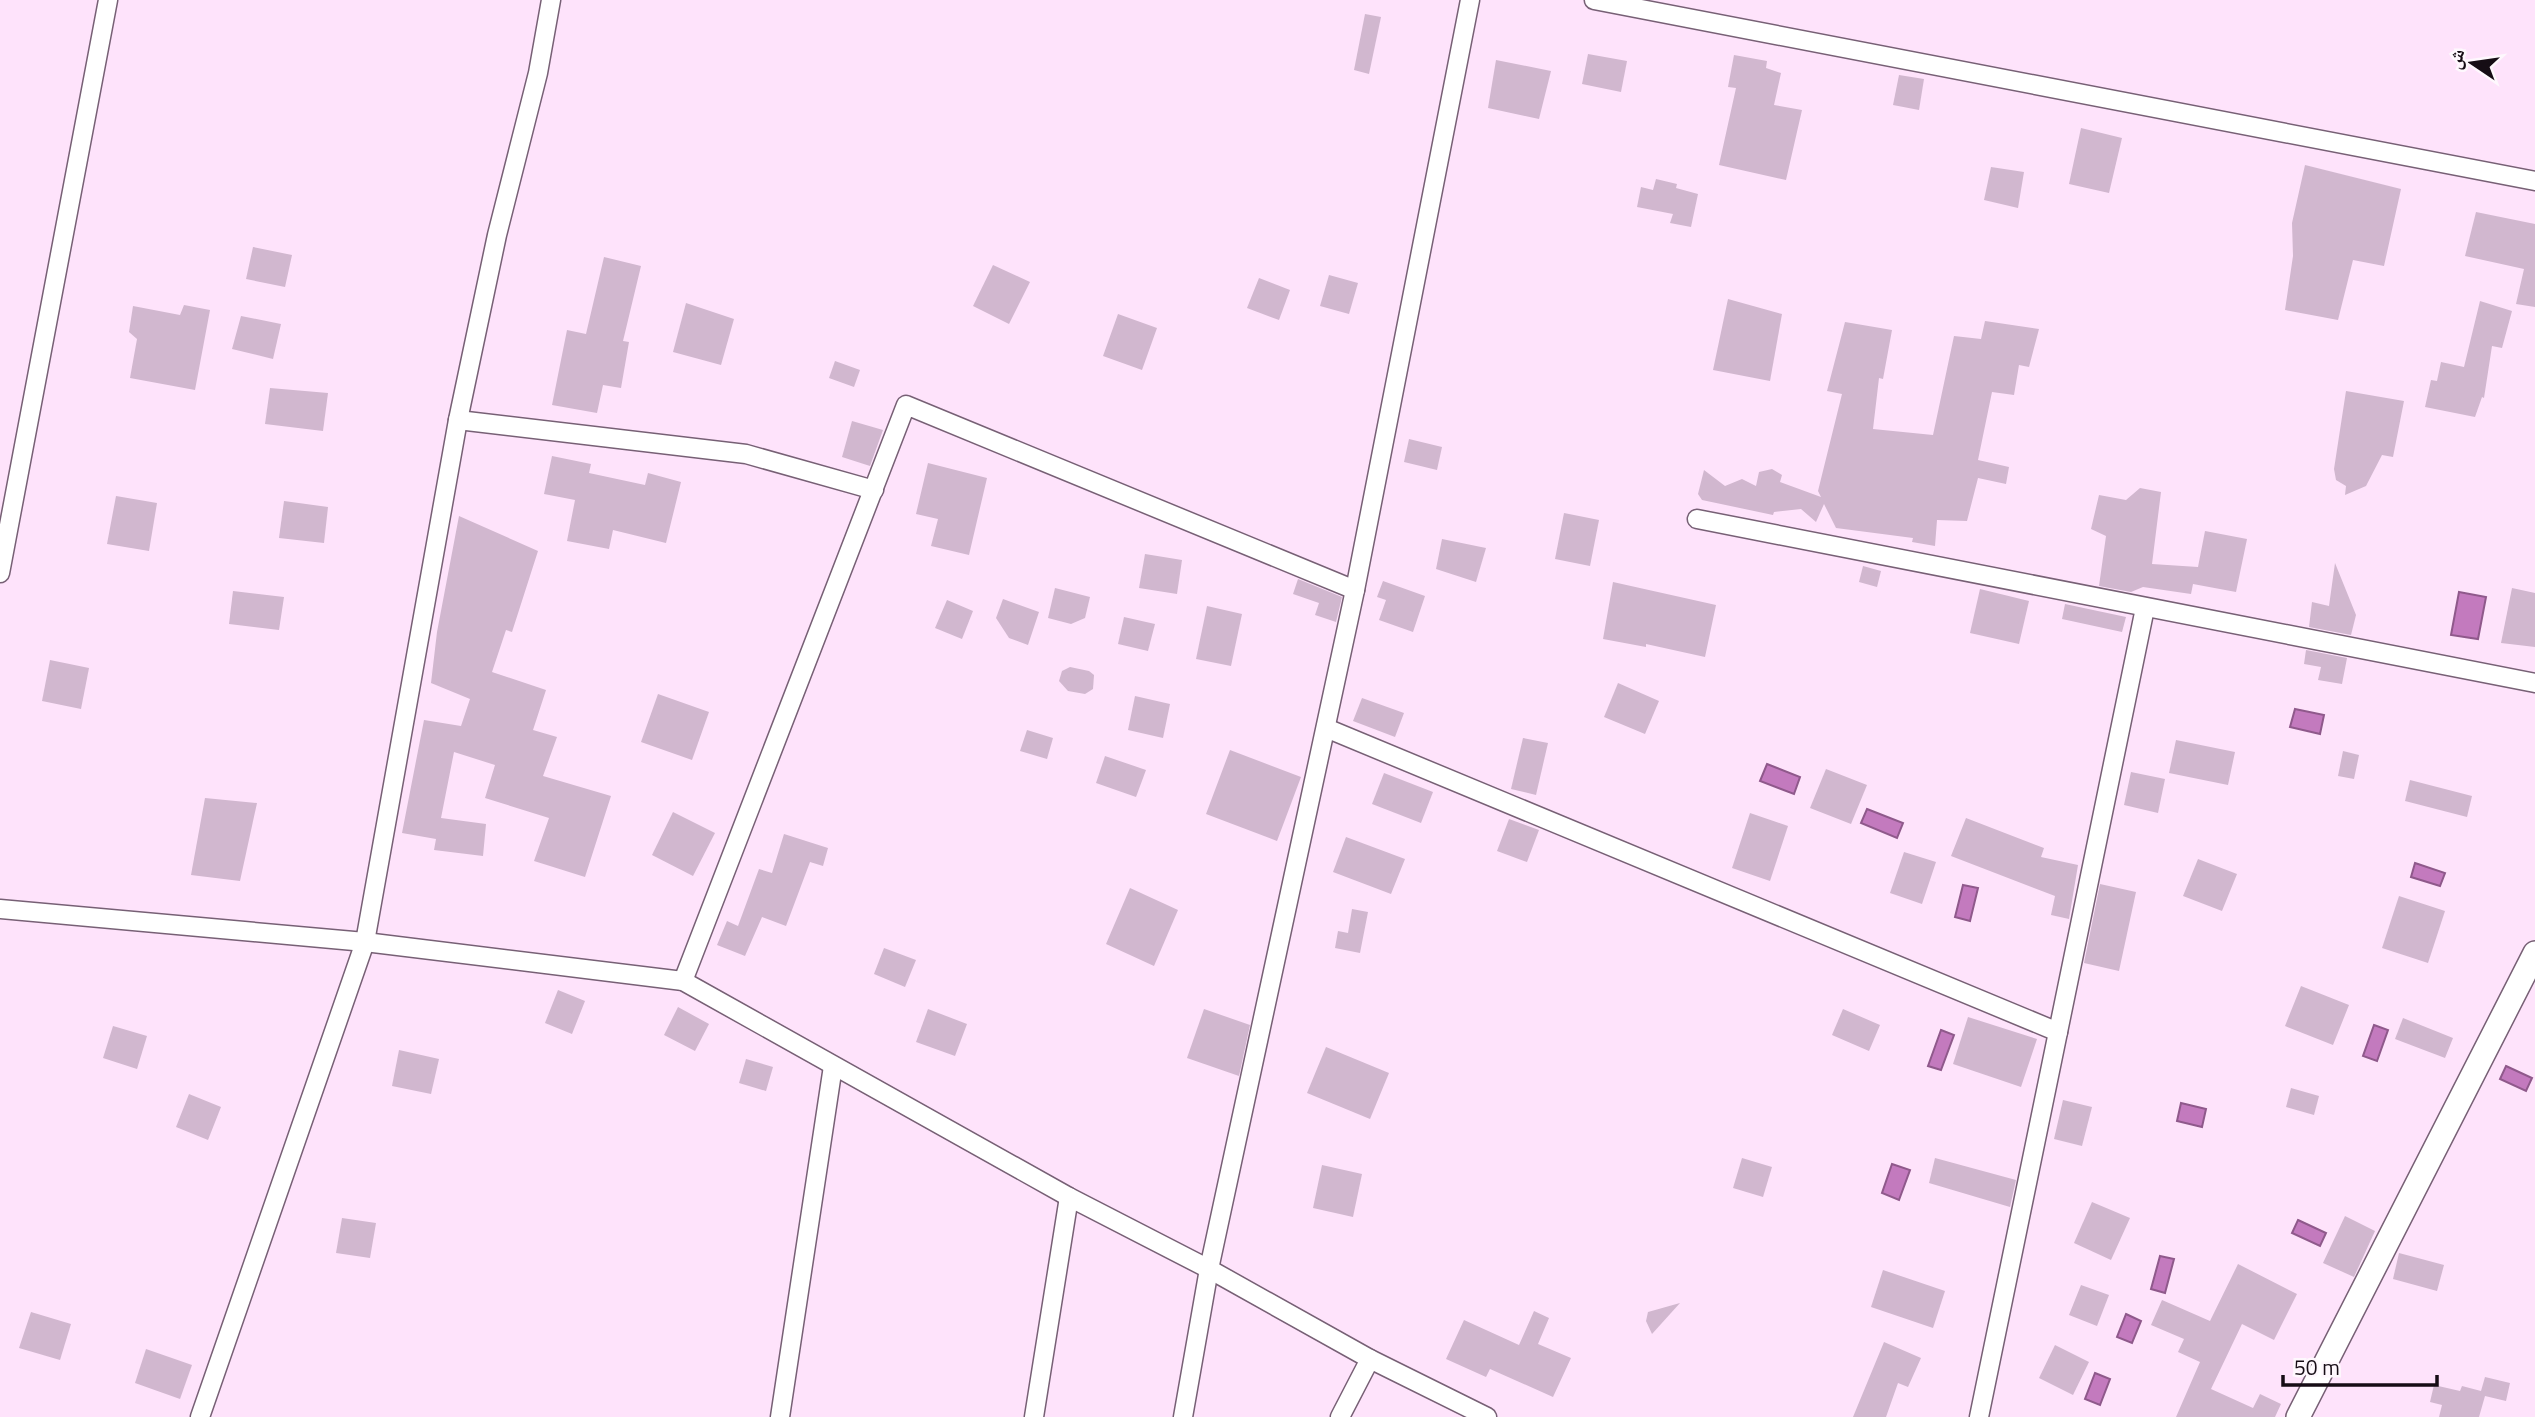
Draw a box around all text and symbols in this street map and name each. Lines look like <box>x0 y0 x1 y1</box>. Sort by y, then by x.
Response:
north arrow <box>2437 28 2507 98</box>
text: ش <box>2439 46 2471 72</box>
scale bar <box>2283 1344 2437 1388</box>
text: 50 m <box>2294 1351 2340 1383</box>

